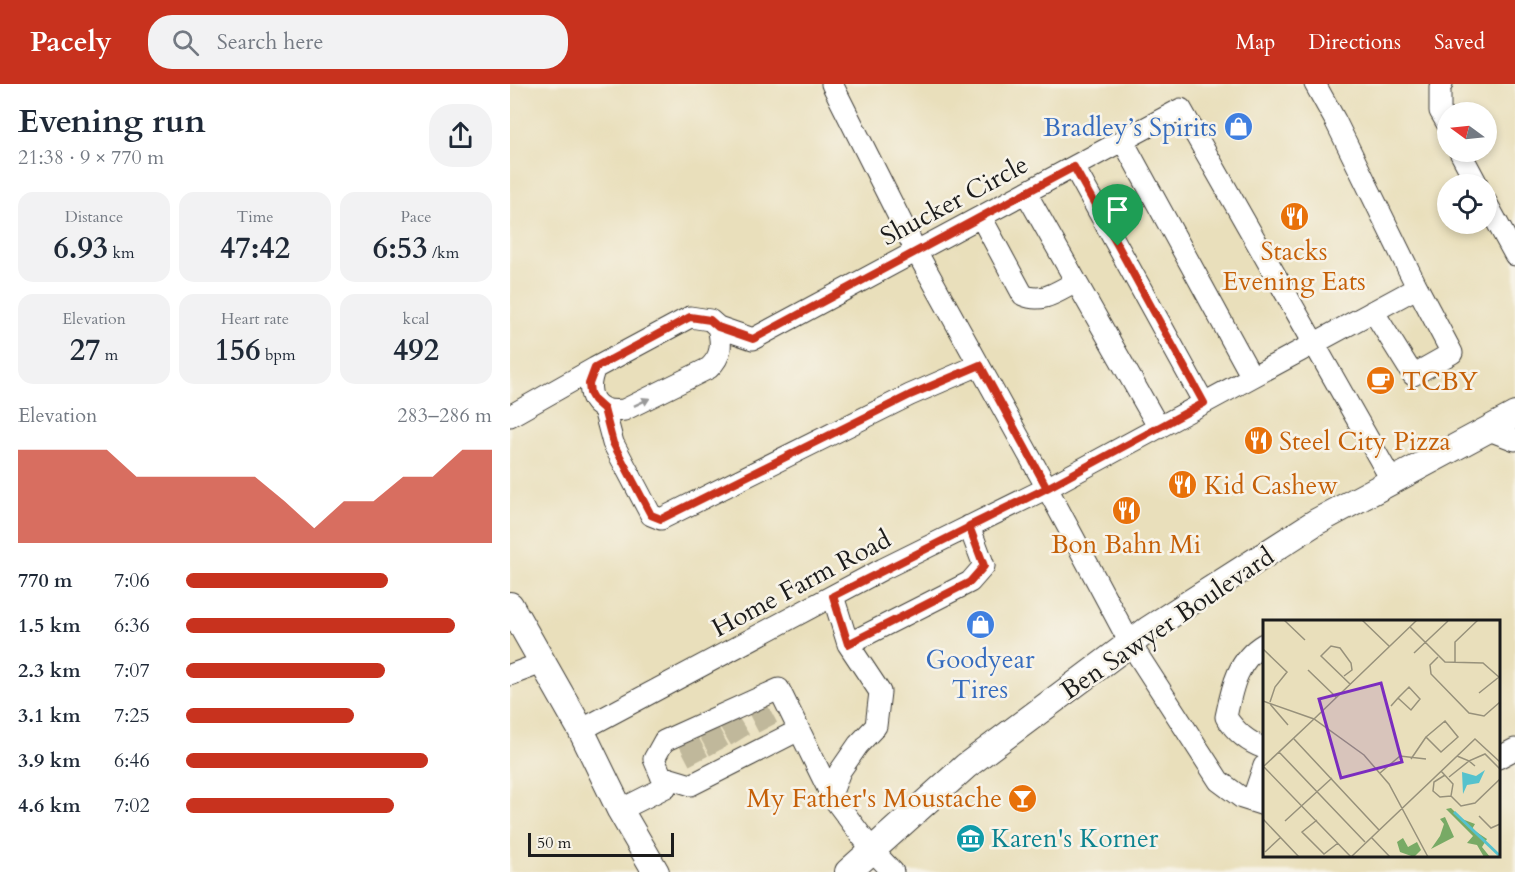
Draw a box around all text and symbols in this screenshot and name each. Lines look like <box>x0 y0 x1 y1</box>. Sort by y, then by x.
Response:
search box <box>148 15 568 69</box>
text: Pacely <box>30 23 112 61</box>
icon: search <box>169 26 202 59</box>
text: Search here <box>217 27 323 57</box>
text: Map <box>1235 28 1275 57</box>
text: Directions <box>1308 28 1401 57</box>
text: Saved <box>1434 28 1485 57</box>
text: Evening run <box>18 99 206 144</box>
north arrow <box>1437 102 1497 162</box>
map controls <box>1437 102 1497 234</box>
button: share <box>429 104 492 167</box>
place label: Bradley’s Spirits <box>1043 110 1217 145</box>
shop icon: Bradley’s Spirits <box>1222 111 1254 143</box>
text: 21:38 · 9 × 770 m <box>18 144 164 171</box>
street label: Shucker Circle <box>874 147 1034 254</box>
button: locate <box>1437 174 1497 234</box>
pin <box>1092 184 1143 246</box>
icon: arrive <box>1101 193 1134 226</box>
restaurant icon: Stacks Evening Eats <box>1278 201 1310 233</box>
text: Distance <box>65 206 123 228</box>
text: Time <box>236 206 274 228</box>
text: Pace <box>401 206 431 228</box>
text: 6.93 <box>53 228 108 269</box>
text: 47:42 <box>220 228 290 269</box>
text: 6:53 <box>373 228 428 269</box>
place label: Stacks Evening Eats <box>1222 234 1366 299</box>
text: km <box>108 242 135 264</box>
text: /km <box>428 242 459 264</box>
text: Elevation <box>62 308 126 330</box>
text: Heart rate <box>221 308 289 330</box>
text: kcal <box>403 308 429 330</box>
text: 27 <box>70 330 100 371</box>
text: 156 <box>214 330 261 371</box>
text: 492 <box>393 330 439 371</box>
text: m <box>100 344 118 366</box>
text: bpm <box>261 344 296 366</box>
place label: TCBY <box>1402 364 1479 399</box>
cafe icon: TCBY <box>1365 365 1397 397</box>
one-way arrow <box>633 397 650 406</box>
text: Elevation <box>18 402 97 429</box>
text: 283–286 m <box>397 402 492 429</box>
place label: Steel City Pizza <box>1279 424 1451 459</box>
restaurant icon: Steel City Pizza <box>1242 425 1274 457</box>
place label: Kid Cashew <box>1204 468 1338 503</box>
restaurant icon: Kid Cashew <box>1167 469 1199 501</box>
restaurant icon: Bon Bahn Mi <box>1110 494 1142 526</box>
street label: Home Farm Road <box>706 521 897 645</box>
place label: Bon Bahn Mi <box>1051 527 1201 562</box>
street label: Ben Sawyer Boulevard <box>1054 539 1281 708</box>
text: 770 m <box>18 567 73 594</box>
text: 7:06 <box>114 567 150 594</box>
shop icon: Goodyear Tires <box>964 609 996 641</box>
text: 1.5 km <box>18 612 81 639</box>
text: 6:36 <box>114 612 150 639</box>
inset map <box>1263 620 1500 857</box>
place label: Goodyear Tires <box>926 642 1035 707</box>
text: 2.3 km <box>18 657 81 684</box>
text: 7:07 <box>114 657 150 684</box>
text: 3.1 km <box>18 702 81 729</box>
text: 7:25 <box>114 702 150 729</box>
text: 3.9 km <box>18 747 81 774</box>
text: 6:46 <box>114 747 150 774</box>
place label: My Father's Moustache <box>746 781 1002 816</box>
bar icon: My Father's Moustache <box>1007 782 1039 814</box>
text: 4.6 km <box>18 792 81 819</box>
text: 7:02 <box>114 792 150 819</box>
place label: Karen's Korner <box>991 821 1159 856</box>
museum icon: Karen's Korner <box>954 822 986 854</box>
scale bar <box>528 830 674 858</box>
text: 50 m <box>537 832 571 854</box>

